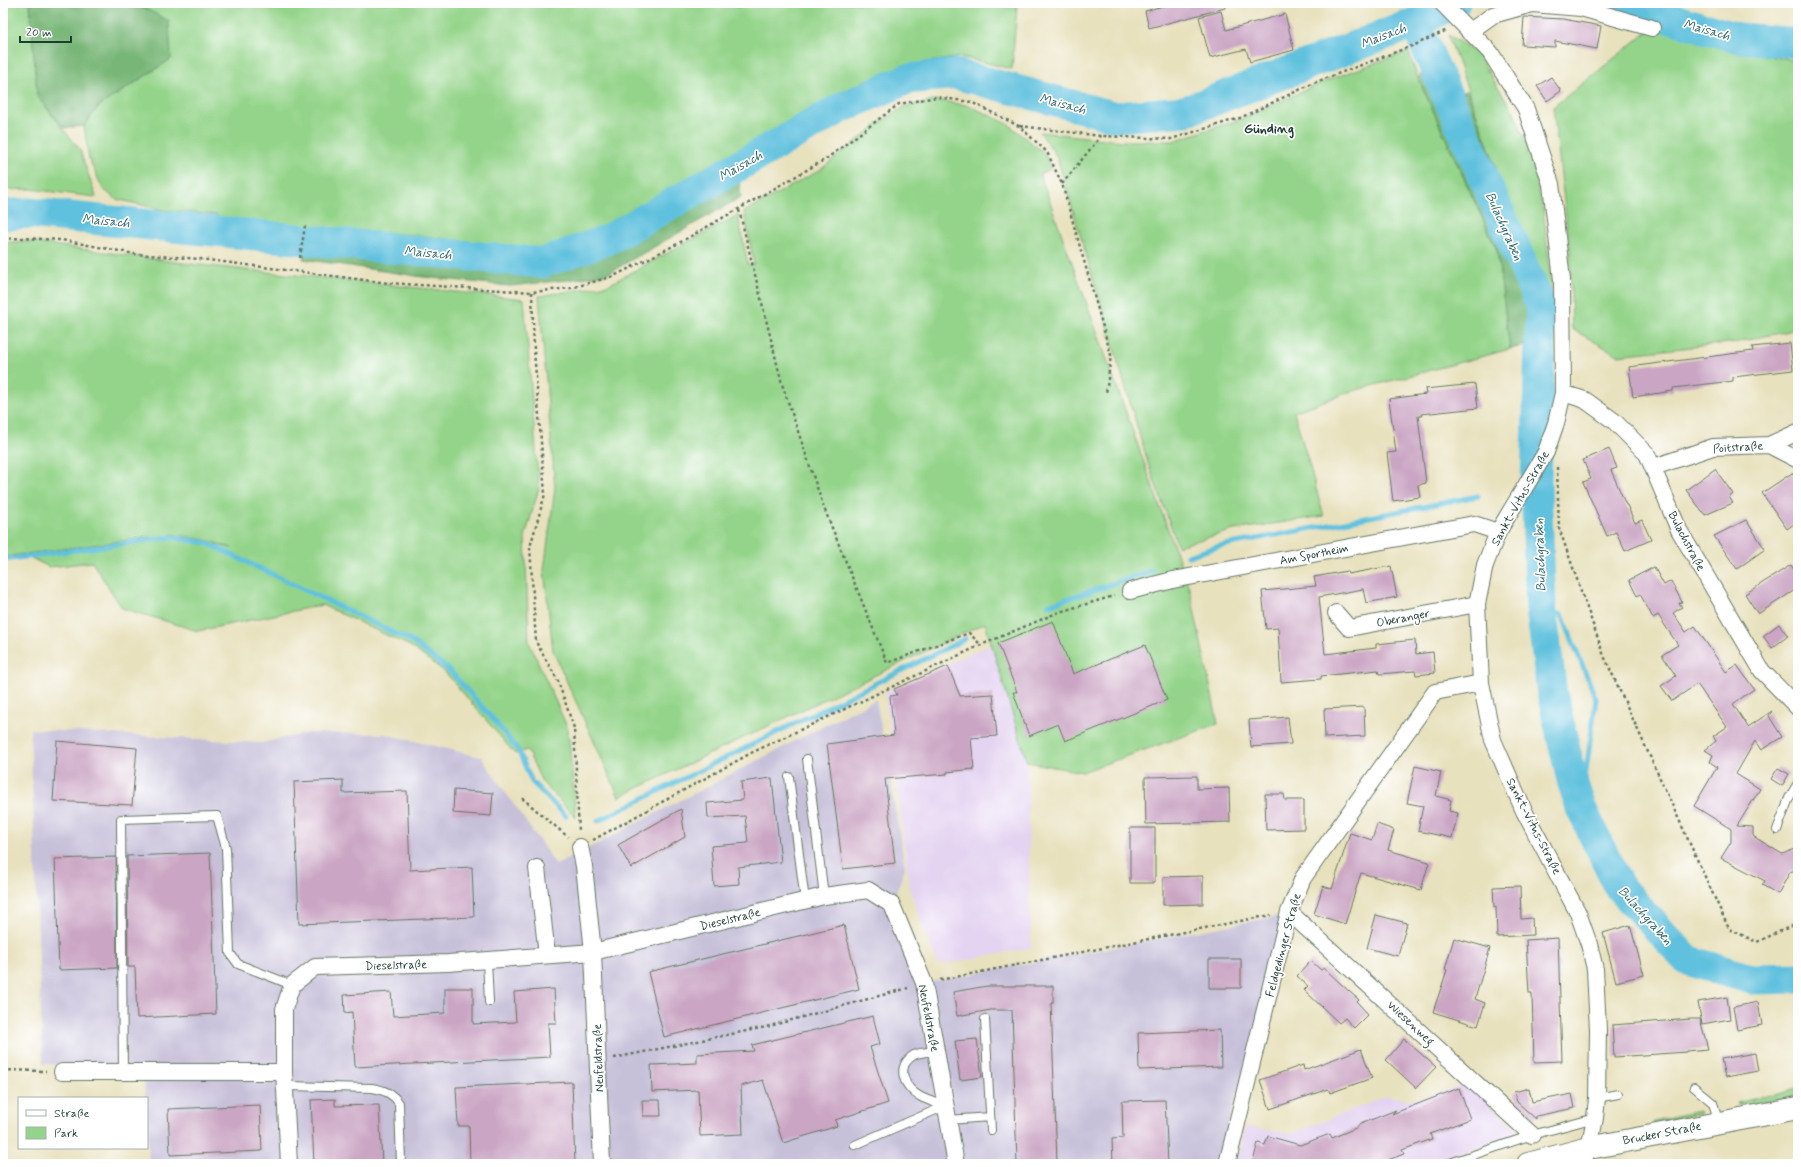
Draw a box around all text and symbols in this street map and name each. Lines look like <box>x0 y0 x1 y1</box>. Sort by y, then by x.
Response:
water label: Maisach <box>1681 16 1732 45</box>
scale bar <box>20 18 71 44</box>
water label: Maisach <box>1358 20 1409 53</box>
text: 20 m <box>26 25 52 41</box>
water label: Maisach <box>1037 90 1088 119</box>
district label: Günding <box>1244 120 1294 139</box>
water label: Maisach <box>716 147 766 185</box>
water label: Bulachgraben <box>1481 190 1526 264</box>
water label: Maisach <box>81 211 131 232</box>
water label: Maisach <box>403 243 453 264</box>
street label: Poitstraße <box>1713 438 1764 458</box>
street label: Sankt-Vitus-Straße <box>1488 448 1554 549</box>
street label: Bulachstraße <box>1664 509 1709 574</box>
water label: Bulachgraben <box>1531 518 1550 592</box>
street label: Am Sportheim <box>1278 540 1350 569</box>
street label: Oberanger <box>1375 606 1431 632</box>
street label: Sankt-Vitus-Straße <box>1502 775 1564 878</box>
water label: Bulachgraben <box>1614 883 1676 949</box>
street label: Feldgedinger Straße <box>1262 891 1306 999</box>
street label: Dieselstraße <box>698 905 762 935</box>
street label: Dieselstraße <box>365 957 427 975</box>
street label: Neufeldstraße <box>914 983 942 1053</box>
street label: Wiesenweg <box>1383 998 1438 1051</box>
street label: Neufeldstraße <box>590 1023 608 1092</box>
legend <box>18 1097 148 1149</box>
text: Straße <box>54 1106 89 1122</box>
street label: Brucker Straße <box>1622 1118 1703 1149</box>
text: Park <box>54 1126 78 1142</box>

